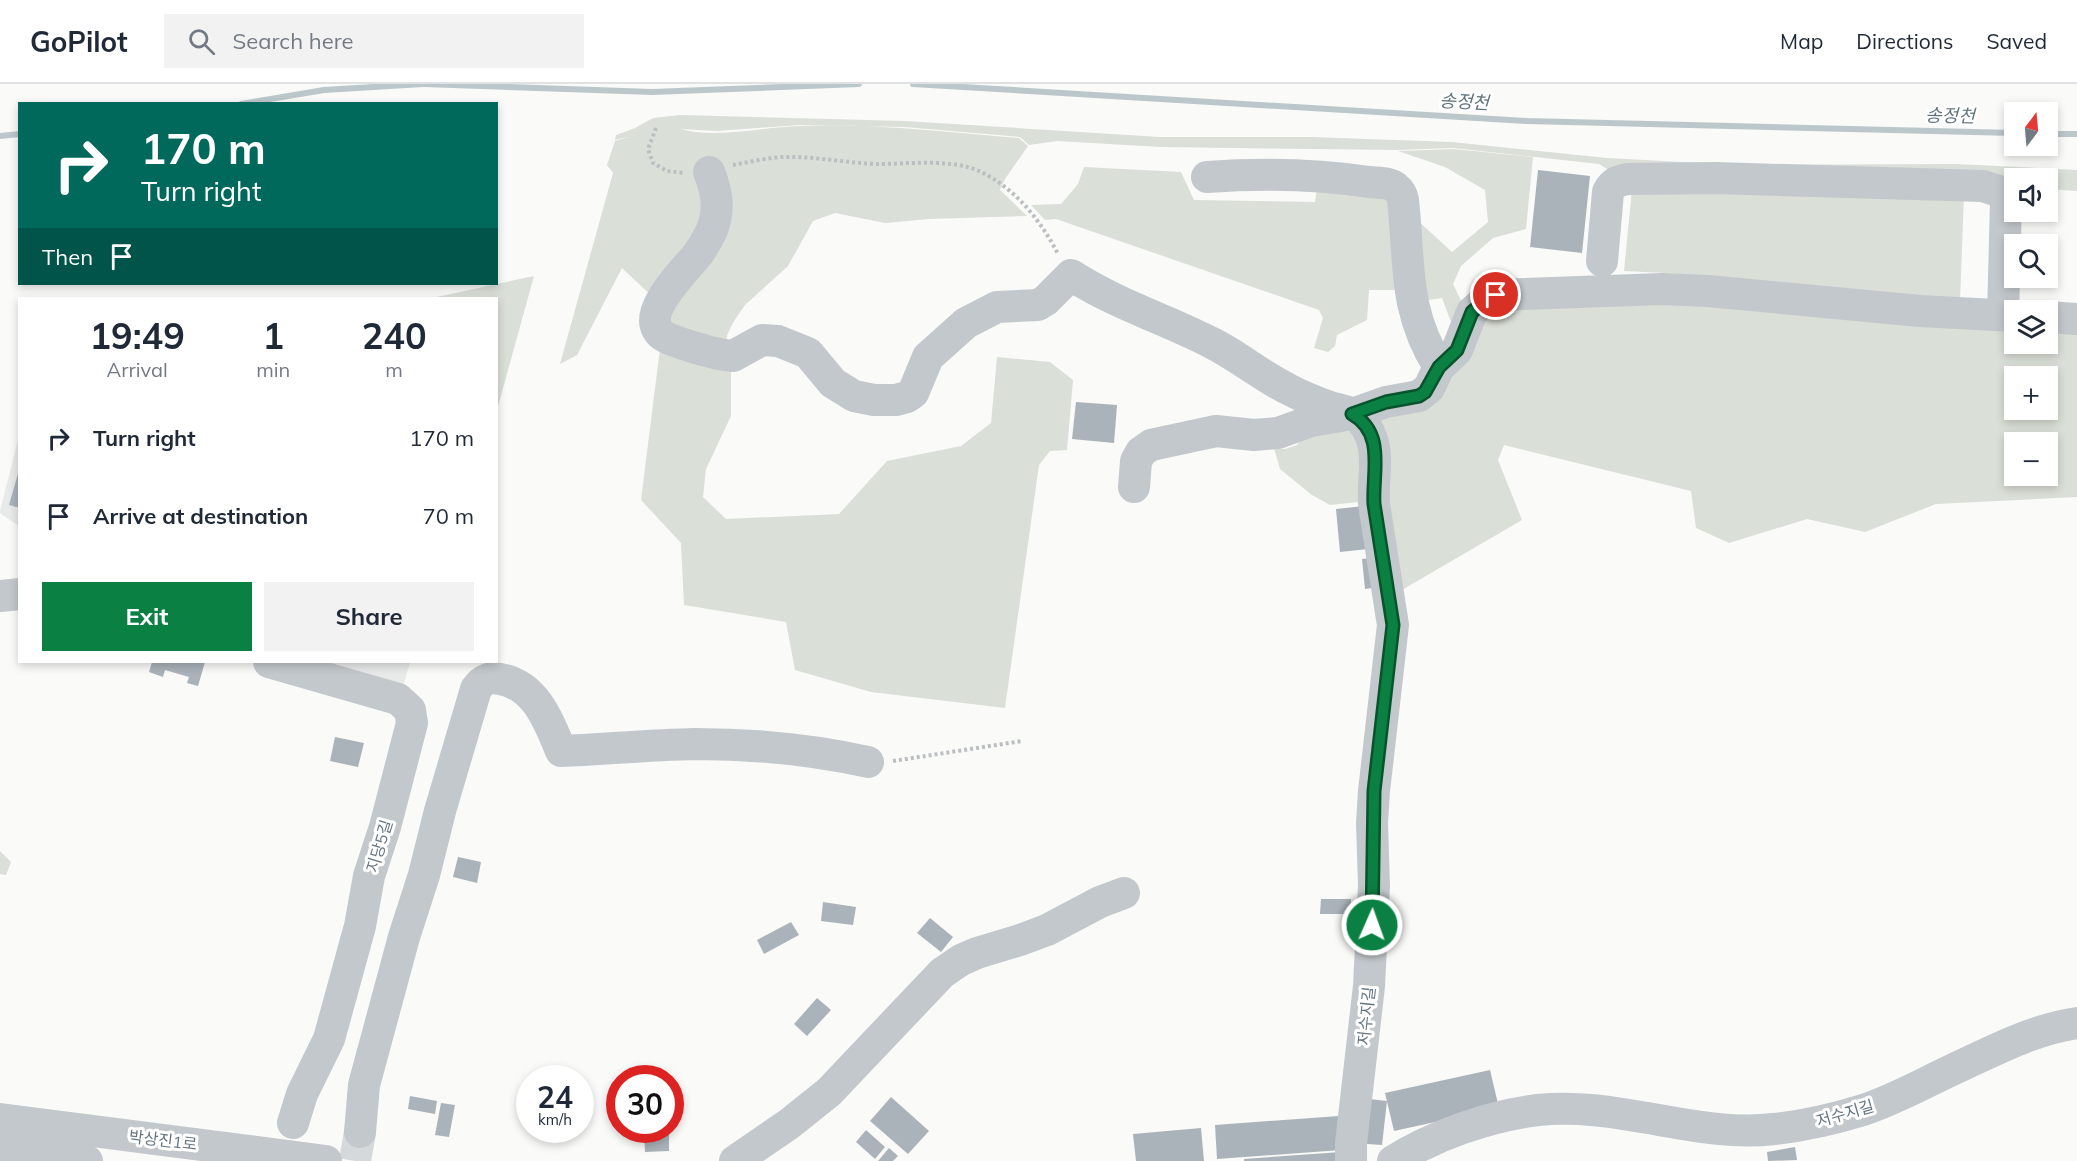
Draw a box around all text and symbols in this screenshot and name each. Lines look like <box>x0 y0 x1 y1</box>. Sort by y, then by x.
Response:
search box <box>164 14 584 68</box>
text: GoPilot <box>30 24 128 59</box>
icon: search <box>185 25 218 58</box>
text: Search here <box>233 27 354 55</box>
text: Map <box>1780 28 1823 54</box>
text: Directions <box>1856 28 1953 54</box>
text: Saved <box>1986 28 2047 54</box>
water label: 송정천 <box>1439 89 1492 114</box>
north arrow <box>2004 102 2058 156</box>
map controls <box>2004 102 2058 486</box>
water label: 송정천 <box>1925 104 1977 127</box>
text: 170 m <box>141 122 266 175</box>
icon: right <box>42 126 120 204</box>
button: sound <box>2004 168 2058 222</box>
text: Turn right <box>141 174 261 208</box>
button: search <box>2004 234 2058 288</box>
icon: arrive <box>105 240 138 273</box>
text: Then <box>42 243 93 271</box>
pin <box>1470 269 1521 320</box>
icon: arrive <box>1479 278 1512 311</box>
button: layers <box>2004 300 2058 354</box>
text: 19:49 <box>89 313 185 358</box>
text: 1 <box>262 313 284 358</box>
text: 240 <box>362 313 427 358</box>
text: Arrival <box>107 357 168 382</box>
text: min <box>256 357 290 382</box>
text: m <box>385 357 403 382</box>
button: + <box>2004 366 2058 420</box>
icon: right <box>42 422 75 455</box>
text: Turn right <box>93 424 196 452</box>
text: 170 m <box>409 424 474 452</box>
button: − <box>2004 432 2058 486</box>
icon: arrive <box>42 500 75 533</box>
text: Arrive at destination <box>93 502 308 530</box>
text: 70 m <box>423 502 474 530</box>
button: Exit <box>42 582 252 651</box>
button: Share <box>264 582 474 651</box>
street label: 지당5길 <box>362 817 396 875</box>
position arrow <box>1340 893 1404 957</box>
street label: 저수지길 <box>1353 986 1379 1046</box>
speed limit sign: 30 <box>606 1065 684 1143</box>
text: 24 <box>537 1078 573 1116</box>
street label: 저수지길 <box>1814 1095 1876 1131</box>
text: km/h <box>538 1110 572 1129</box>
street label: 박상진1로 <box>128 1126 198 1154</box>

